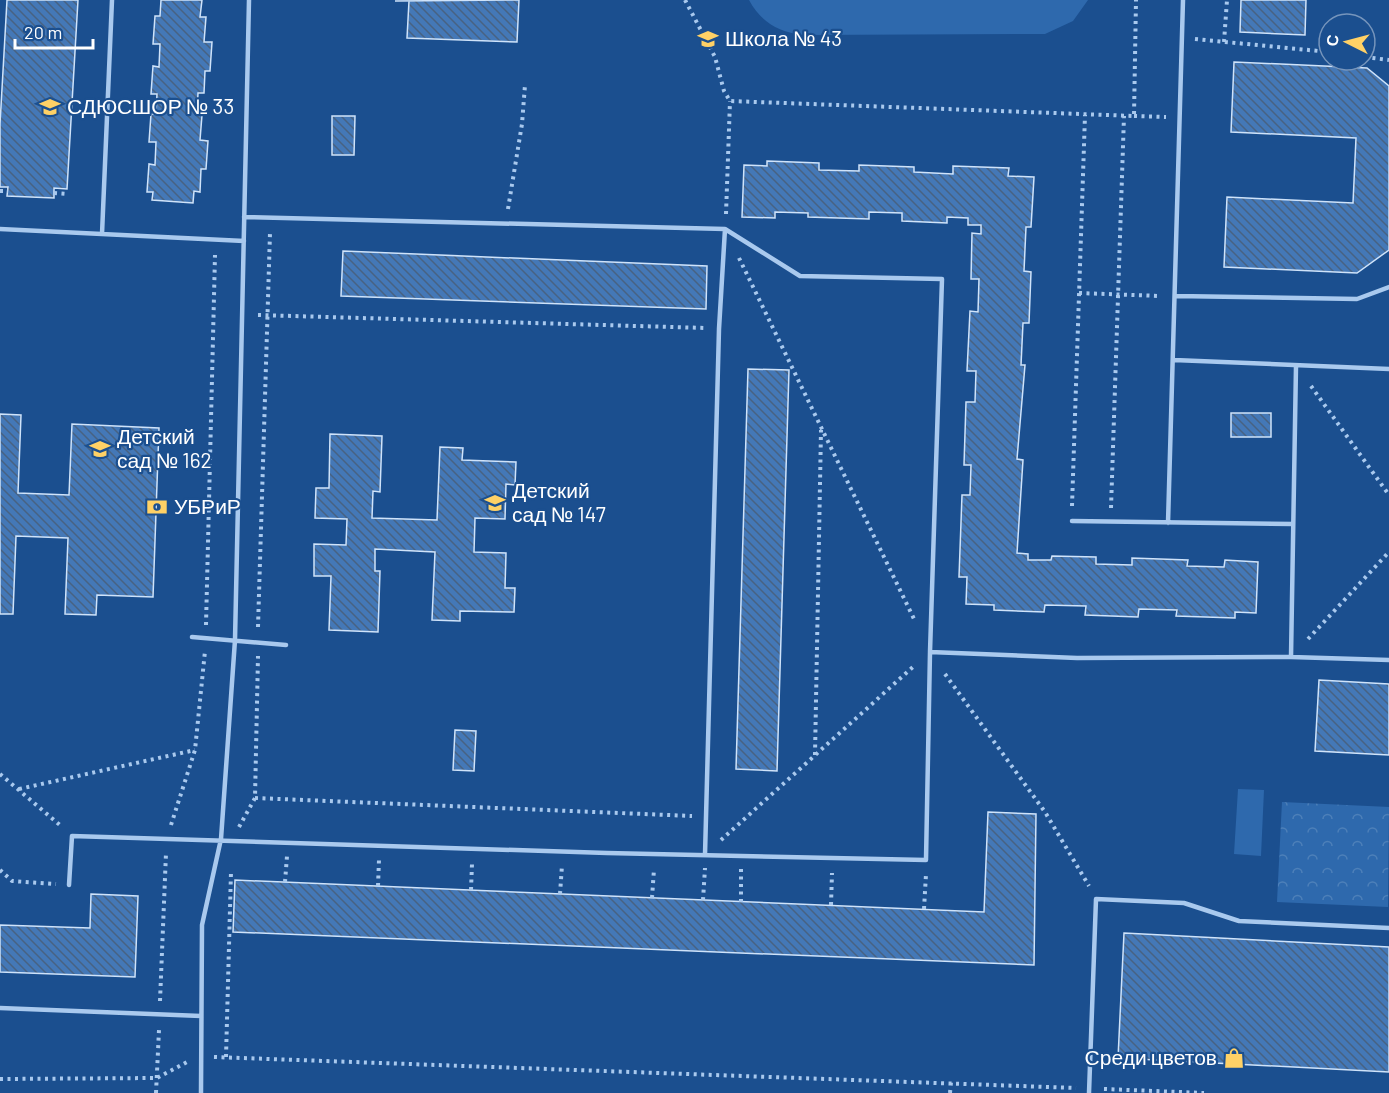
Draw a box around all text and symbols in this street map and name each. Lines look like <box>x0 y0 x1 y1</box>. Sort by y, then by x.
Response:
scale bar <box>15 12 93 50</box>
north arrow <box>1317 12 1377 72</box>
text: 20 m <box>24 21 62 43</box>
place label: Школа № 43 <box>725 25 842 50</box>
school or university icon: Школа № 43 <box>696 27 720 51</box>
text: С <box>1322 33 1342 47</box>
place label: СДЮСШОР № 33 <box>67 93 234 118</box>
school or university icon: СДЮСШОР № 33 <box>38 95 62 119</box>
place label: Детский сад № 162 <box>117 423 212 472</box>
school or university icon: Детский сад № 162 <box>88 437 112 461</box>
place label: Детский сад № 147 <box>512 477 606 526</box>
school or university icon: Детский сад № 147 <box>483 491 507 515</box>
place label: УБРиР <box>174 493 241 518</box>
bank icon: УБРиР <box>145 495 169 519</box>
place label: Среди цветов <box>1085 1044 1217 1069</box>
shop icon: Среди цветов <box>1222 1046 1246 1070</box>

